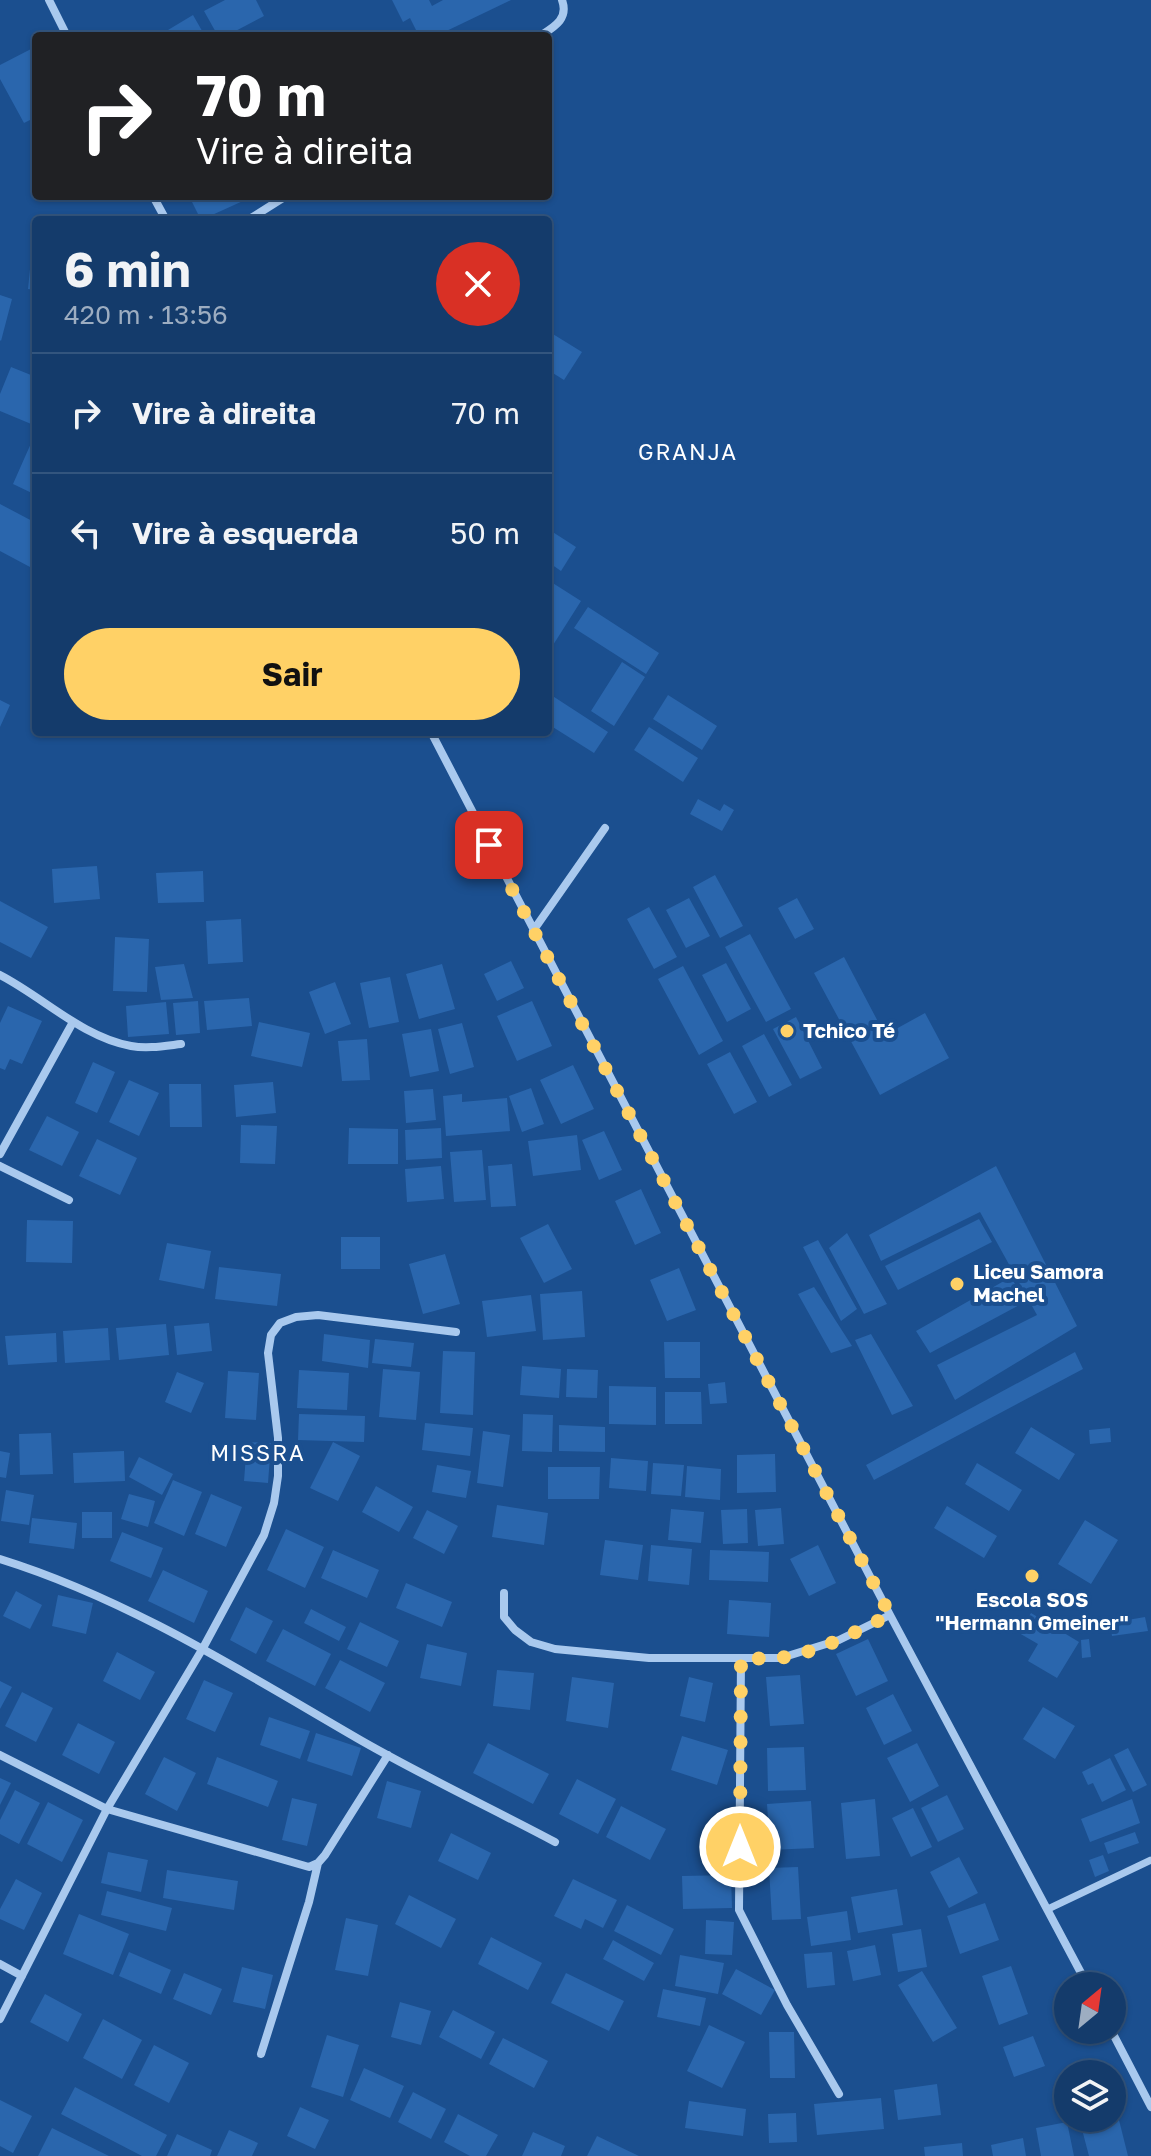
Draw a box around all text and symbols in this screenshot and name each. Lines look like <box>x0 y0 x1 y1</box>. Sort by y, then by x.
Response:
text: 70 m <box>196 61 326 128</box>
icon: right <box>64 64 168 168</box>
text: Vire à direita <box>196 129 413 172</box>
text: 6 min <box>64 240 191 298</box>
button: close <box>436 242 520 326</box>
text: 420 m · 13:56 <box>64 299 228 330</box>
icon: right <box>64 391 108 435</box>
text: Vire à direita <box>132 395 316 431</box>
text: 70 m <box>451 395 520 431</box>
district label: GRANJA <box>638 438 738 465</box>
icon: left <box>64 511 108 555</box>
text: Vire à esquerda <box>132 515 358 551</box>
text: 50 m <box>450 515 520 551</box>
button: Sair <box>64 628 520 720</box>
pin <box>455 811 523 879</box>
icon: arrive <box>467 823 511 867</box>
place label: Tchico Té <box>803 1018 895 1042</box>
marker: Tchico Té <box>778 1022 796 1040</box>
place label: Liceu Samora Machel <box>973 1259 1104 1306</box>
marker: Liceu Samora Machel <box>948 1275 966 1293</box>
district label: MISSRA <box>210 1439 306 1466</box>
marker: Escola SOS "Hermann Gmeiner" <box>1023 1567 1041 1585</box>
place label: Escola SOS "Hermann Gmeiner" <box>935 1587 1129 1634</box>
position arrow <box>698 1805 782 1889</box>
north arrow <box>1054 1972 1126 2044</box>
map controls <box>1054 1972 1126 2132</box>
button: layers <box>1054 2060 1126 2132</box>

